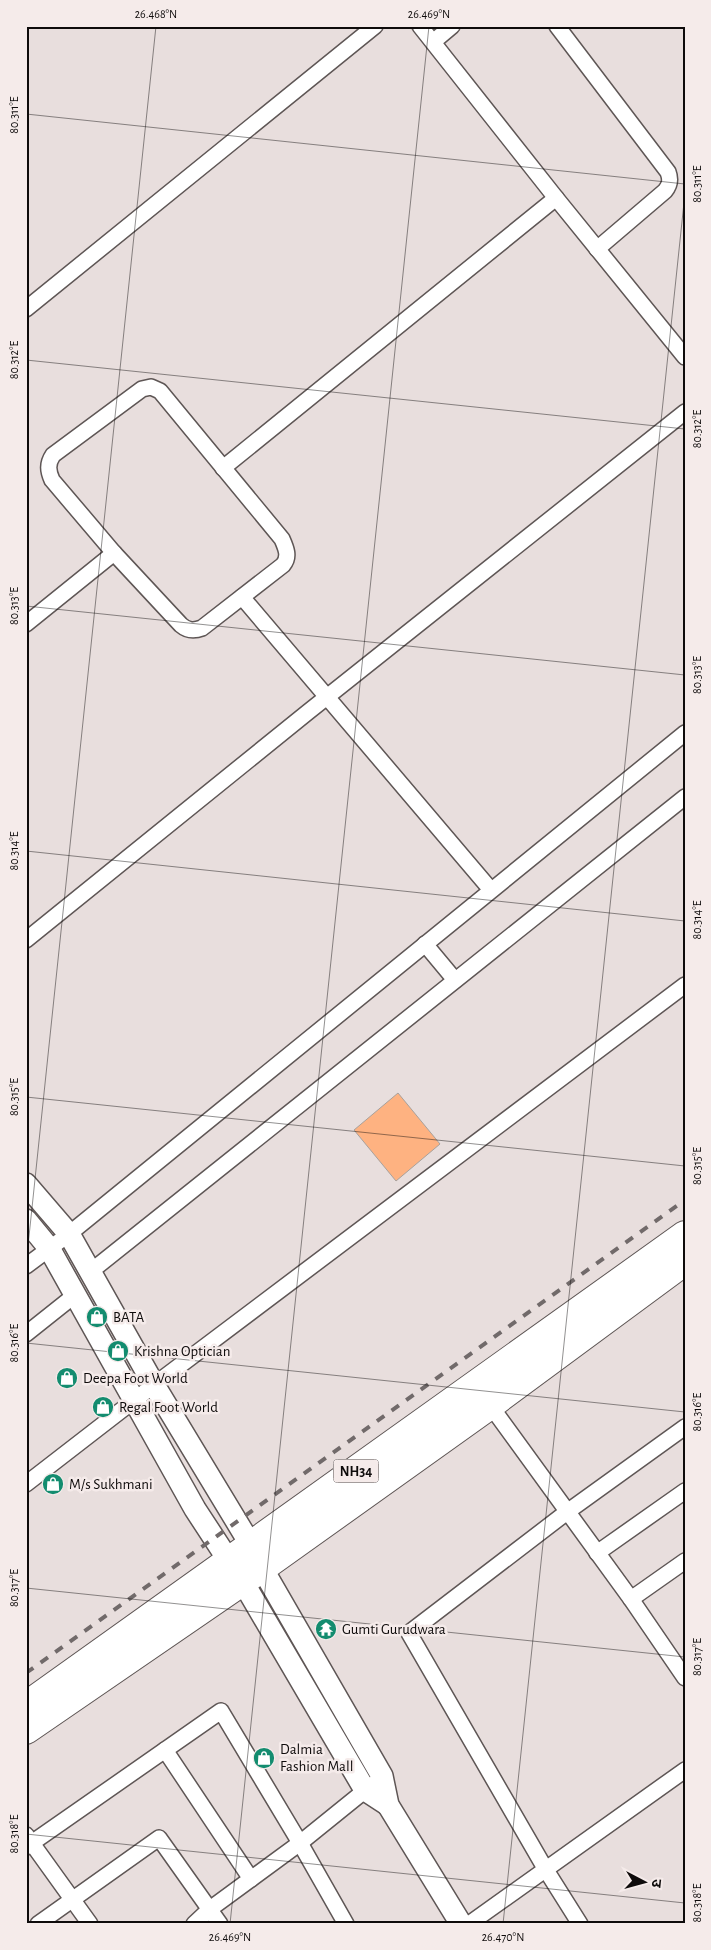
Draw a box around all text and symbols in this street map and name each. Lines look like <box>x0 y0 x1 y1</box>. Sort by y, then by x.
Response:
text: 26.468°N <box>135 8 177 20</box>
text: 26.469°N <box>408 8 450 20</box>
text: 80.311°E <box>8 96 20 134</box>
text: 80.311°E <box>691 165 703 203</box>
text: 80.312°E <box>8 340 20 379</box>
text: 80.312°E <box>691 409 703 448</box>
text: 80.313°E <box>8 587 20 625</box>
text: 80.313°E <box>691 656 703 694</box>
text: 80.314°E <box>8 831 20 870</box>
text: 80.314°E <box>691 900 703 939</box>
text: 80.315°E <box>8 1078 20 1116</box>
text: 80.315°E <box>691 1147 703 1185</box>
shop icon: BATA <box>85 1305 109 1329</box>
place label: BATA <box>113 1310 144 1325</box>
text: 80.316°E <box>8 1323 20 1362</box>
shop icon: Krishna Optician <box>106 1339 130 1363</box>
place label: Krishna Optician <box>134 1344 230 1359</box>
shop icon: Deepa Foot World <box>55 1366 79 1390</box>
place label: Deepa Foot World <box>83 1371 188 1386</box>
text: 80.316°E <box>691 1392 703 1431</box>
shop icon: Regal Foot World <box>91 1395 115 1419</box>
place label: Regal Foot World <box>119 1400 218 1415</box>
road number: NH34 <box>334 1460 378 1482</box>
shop icon: M/s Sukhmani <box>41 1472 65 1496</box>
place label: M/s Sukhmani <box>69 1477 153 1492</box>
text: 80.317°E <box>8 1569 20 1607</box>
temple icon: Gumti Gurudwara <box>314 1617 338 1641</box>
place label: Gumti Gurudwara <box>342 1622 446 1637</box>
text: 80.317°E <box>691 1638 703 1676</box>
place label: Dalmia Fashion Mall <box>280 1742 353 1774</box>
shop icon: Dalmia Fashion Mall <box>252 1746 276 1770</box>
text: 80.318°E <box>8 1814 20 1853</box>
north arrow <box>618 1858 668 1908</box>
text: उ <box>648 1878 663 1889</box>
text: 80.318°E <box>691 1883 703 1922</box>
text: 26.469°N <box>209 1931 251 1943</box>
text: 26.470°N <box>482 1931 524 1943</box>

